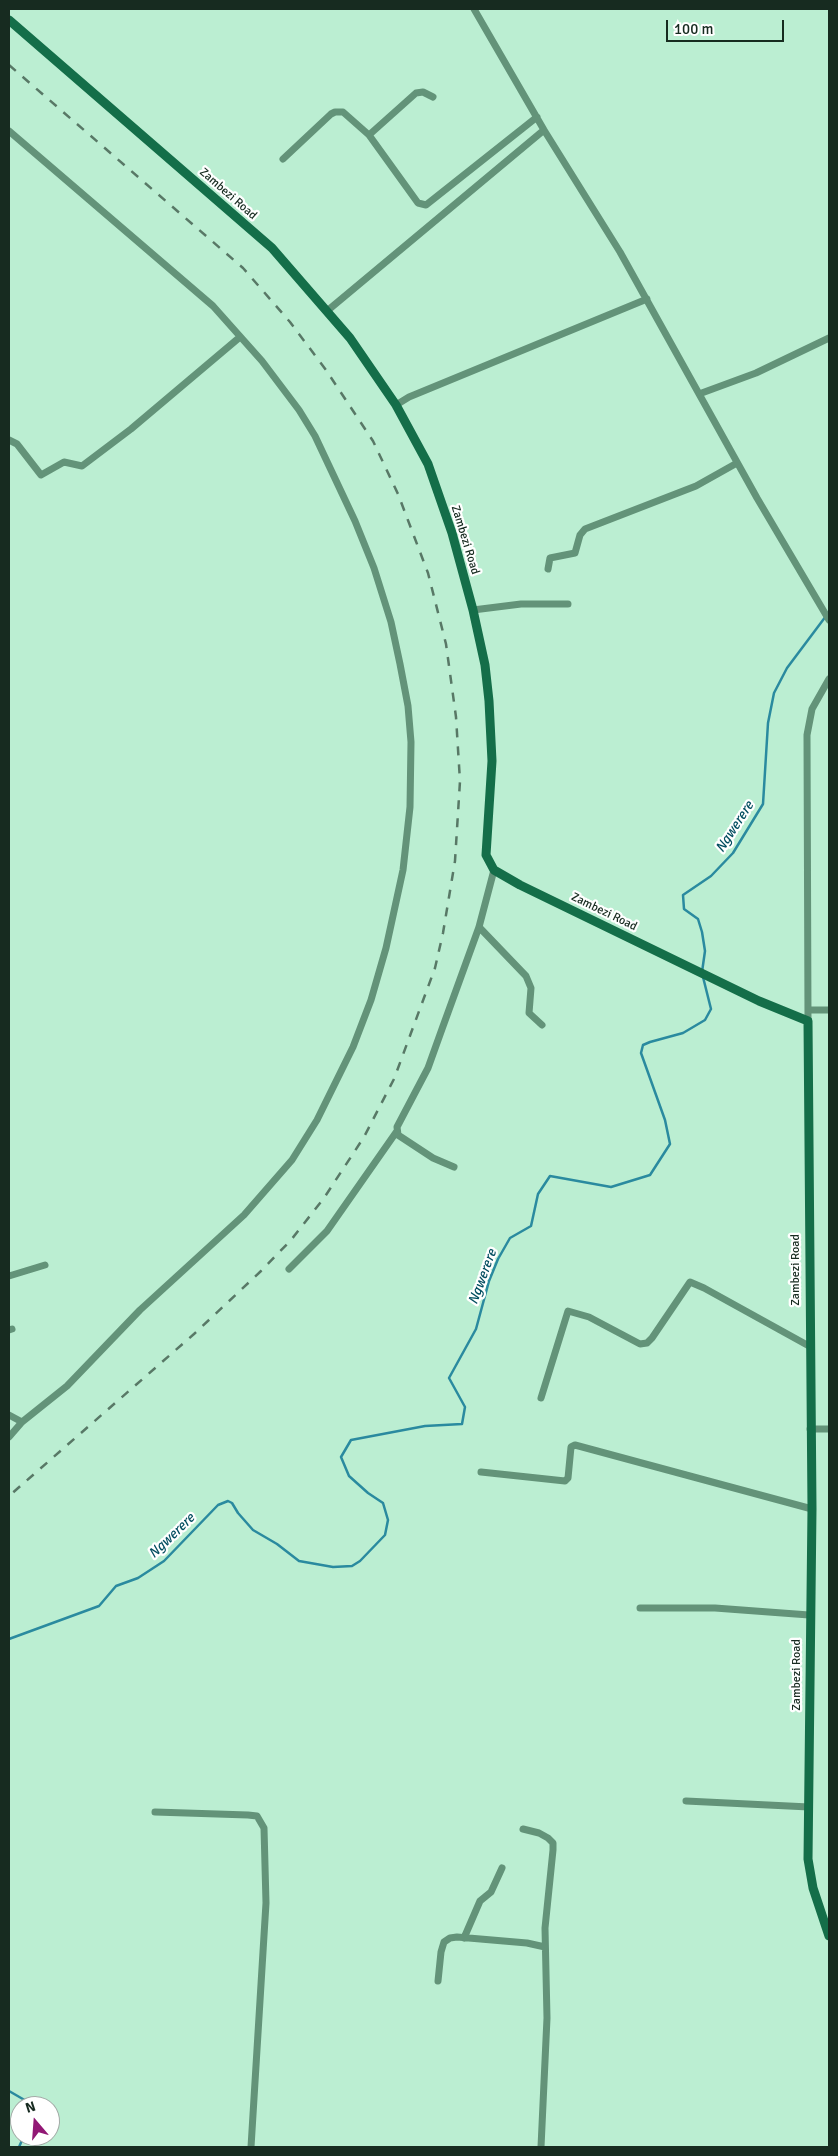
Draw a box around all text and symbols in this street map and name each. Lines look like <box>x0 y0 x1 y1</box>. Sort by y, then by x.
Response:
scale bar <box>668 10 786 42</box>
text: 100 m <box>674 20 714 38</box>
street label: Zambezi Road <box>196 165 260 223</box>
street label: Zambezi Road <box>448 504 482 576</box>
water label: Ngwerere <box>712 798 758 856</box>
street label: Zambezi Road <box>569 890 639 934</box>
street label: Zambezi Road <box>789 1234 803 1306</box>
water label: Ngwerere <box>465 1247 501 1307</box>
water label: Ngwerere <box>145 1510 199 1562</box>
street label: Zambezi Road <box>790 1639 804 1711</box>
north arrow <box>10 2096 60 2146</box>
text: N <box>23 2098 38 2117</box>

